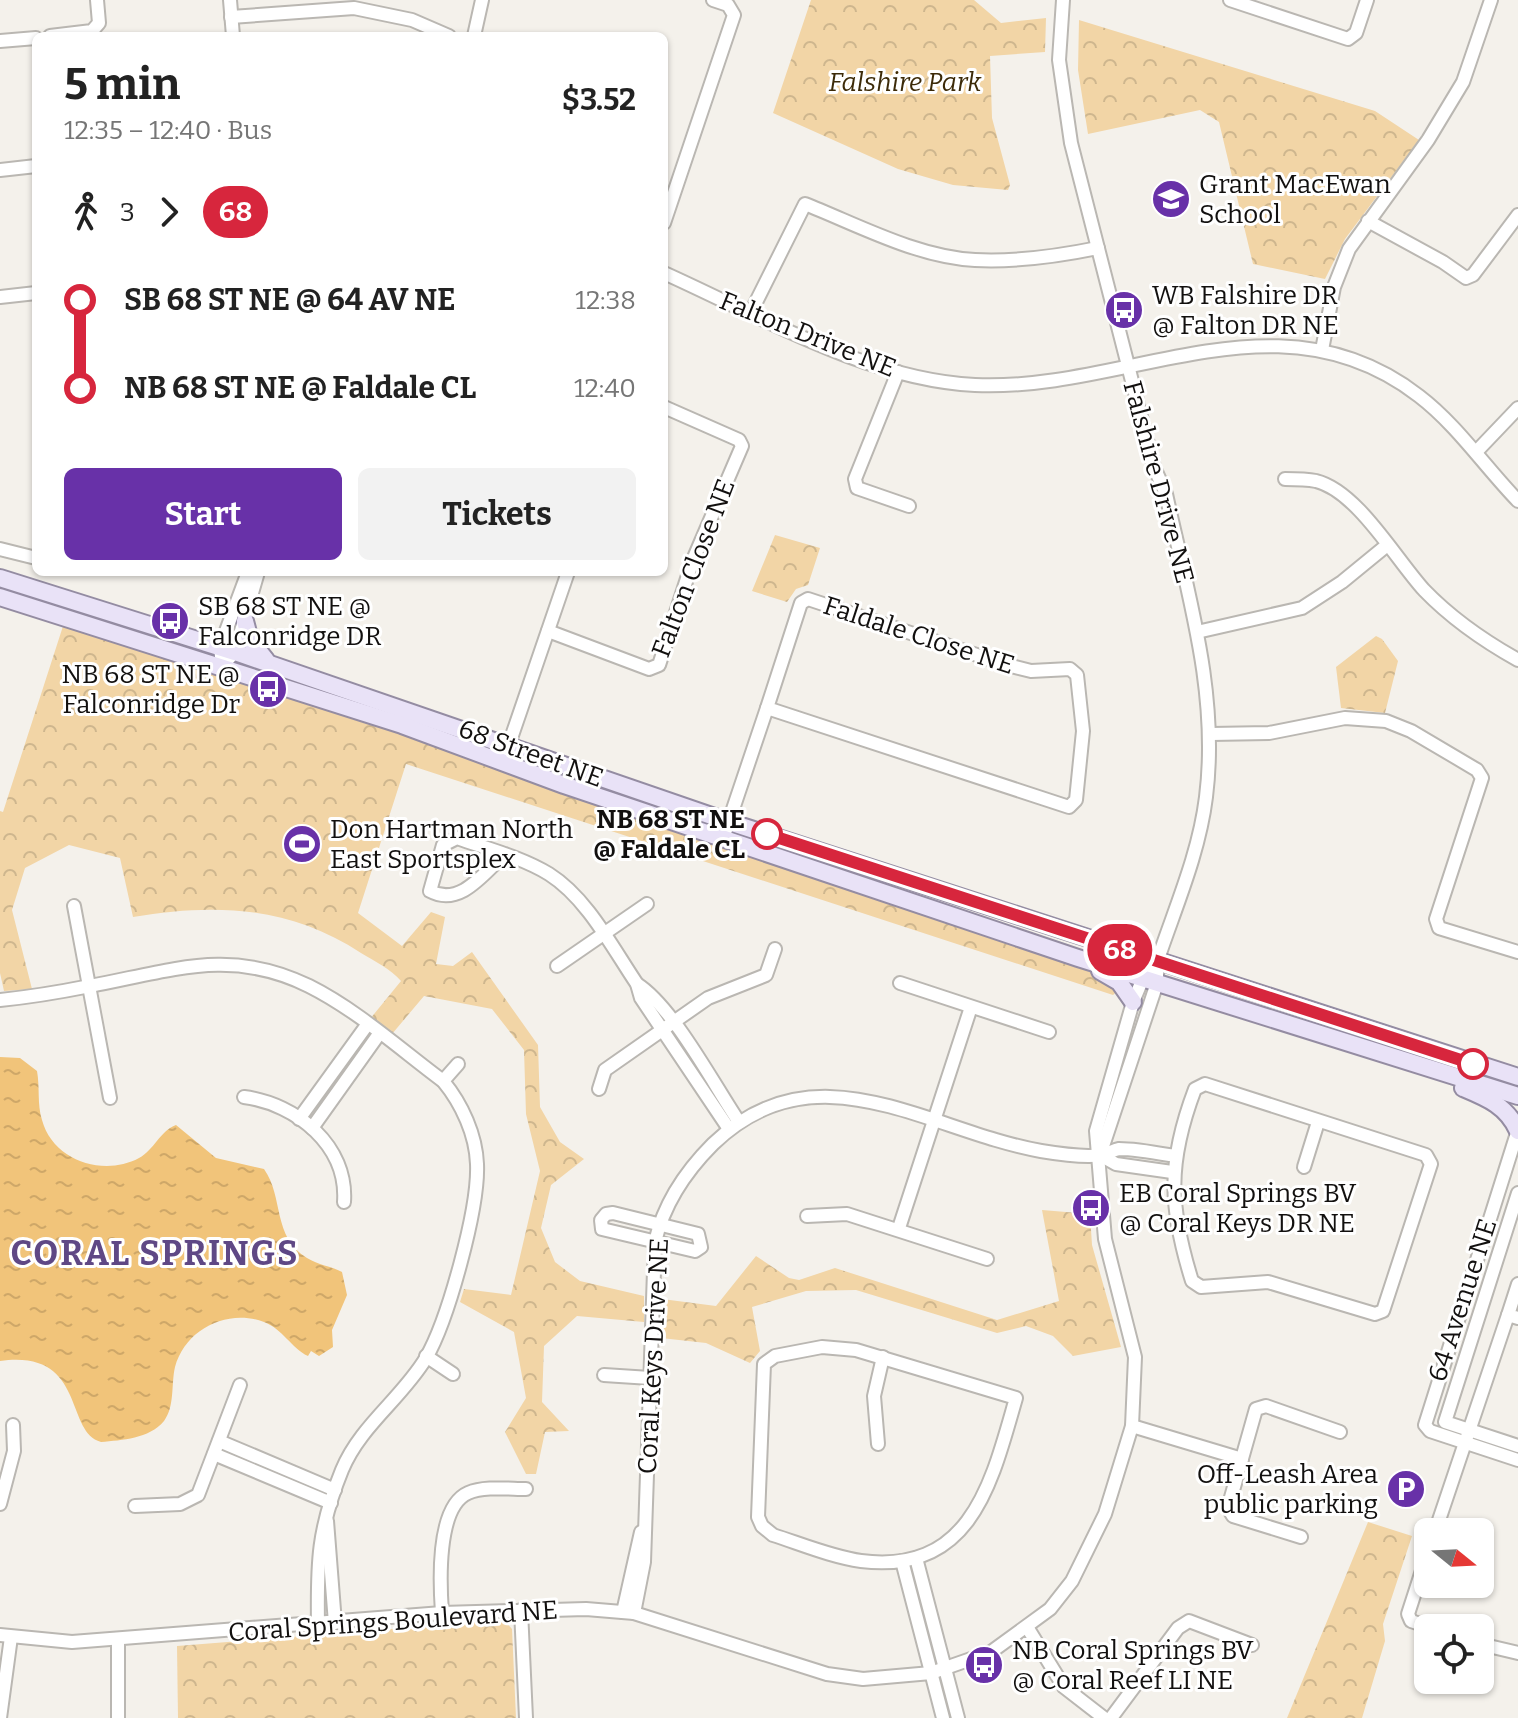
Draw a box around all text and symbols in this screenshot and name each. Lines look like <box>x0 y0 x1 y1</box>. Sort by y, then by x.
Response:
text: 5 min <box>64 58 180 111</box>
park label: Falshire Park <box>829 67 982 98</box>
text: $3.52 <box>562 82 636 118</box>
text: 12:35 – 12:40 · Bus <box>64 115 272 146</box>
place label: Grant MacEwan School <box>1199 169 1391 230</box>
school or university icon: Grant MacEwan School <box>1150 178 1192 220</box>
icon: walk <box>64 190 108 234</box>
icon: forward <box>147 190 191 234</box>
text: 68 <box>219 195 252 228</box>
text: 3 <box>120 197 135 228</box>
place label: WB Falshire DR @ Falton DR NE <box>1152 280 1339 341</box>
text: SB 68 ST NE @ 64 AV NE <box>124 282 455 318</box>
text: 12:38 <box>575 285 636 316</box>
street label: Falton Drive NE <box>715 285 900 384</box>
bus stop icon: WB Falshire DR @ Falton DR NE <box>1103 289 1145 331</box>
text: NB 68 ST NE @ Faldale CL <box>124 370 476 406</box>
text: 12:40 <box>574 373 636 404</box>
street label: Falshire Drive NE <box>1117 378 1200 587</box>
button: Start <box>64 468 342 560</box>
button: Tickets <box>358 468 636 560</box>
street label: Falton Close NE <box>645 475 742 662</box>
street label: Faldale Close NE <box>820 590 1018 681</box>
place label: SB 68 ST NE @ Falconridge DR <box>198 591 382 652</box>
bus stop icon: SB 68 ST NE @ Falconridge DR <box>149 600 191 642</box>
place label: NB 68 ST NE @ Falconridge Dr <box>62 659 241 720</box>
bus stop icon: NB 68 ST NE @ Falconridge Dr <box>247 668 289 710</box>
street label: 68 Street NE <box>454 713 607 794</box>
place label: NB 68 ST NE @ Faldale CL <box>593 804 745 865</box>
place label: Don Hartman North East Sportsplex <box>330 814 573 875</box>
marker: NB 68 ST NE @ Faldale CL <box>752 819 782 849</box>
sports icon: Don Hartman North East Sportsplex <box>281 823 323 865</box>
line badge: 68 <box>1084 924 1156 976</box>
text: 68 <box>1103 933 1137 966</box>
unlabelled marker <box>1458 1049 1488 1079</box>
place label: EB Coral Springs BV @ Coral Keys DR NE <box>1119 1178 1356 1239</box>
bus stop icon: EB Coral Springs BV @ Coral Keys DR NE <box>1070 1187 1112 1229</box>
street label: 64 Avenue NE <box>1422 1215 1503 1385</box>
district label: CORAL SPRINGS <box>11 1233 299 1274</box>
street label: Coral Keys Drive NE <box>632 1237 675 1475</box>
place label: Off-Leash Area public parking <box>1197 1459 1378 1520</box>
parking icon: Off-Leash Area public parking <box>1385 1468 1427 1510</box>
north arrow <box>1414 1518 1494 1598</box>
map controls <box>1414 1518 1494 1694</box>
street label: Coral Springs Boulevard NE <box>227 1595 559 1648</box>
button: locate <box>1414 1614 1494 1694</box>
place label: NB Coral Springs BV @ Coral Reef LI NE <box>1012 1635 1254 1696</box>
bus stop icon: NB Coral Springs BV @ Coral Reef LI NE <box>963 1644 1005 1686</box>

